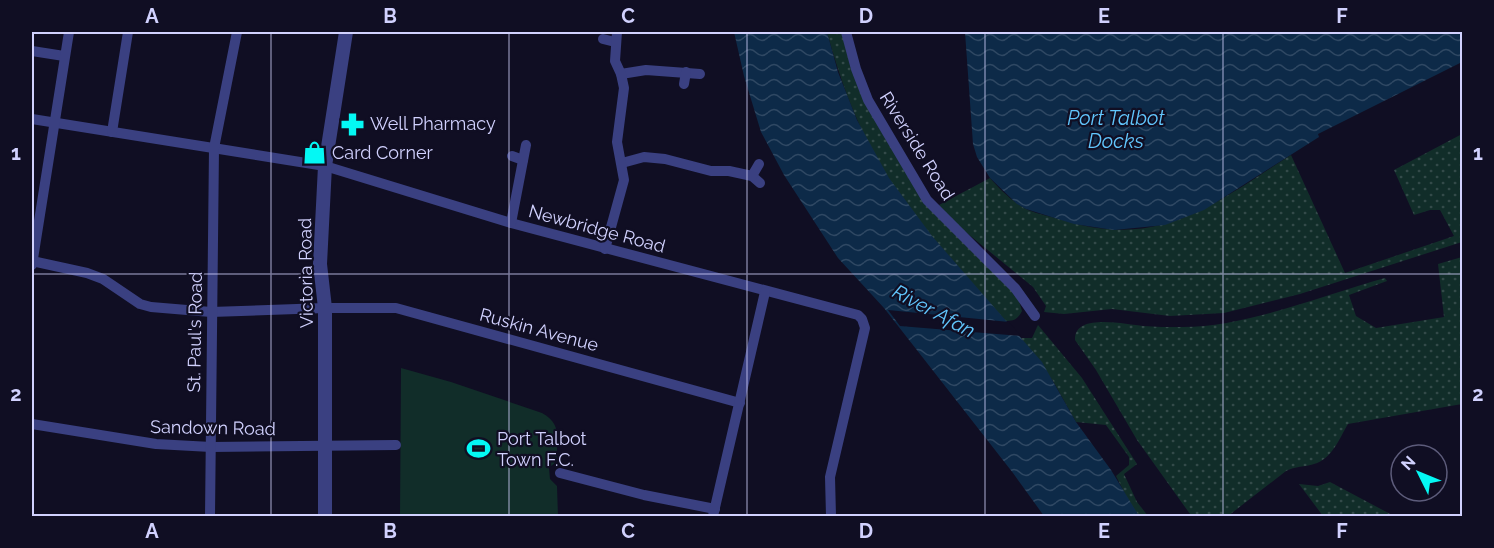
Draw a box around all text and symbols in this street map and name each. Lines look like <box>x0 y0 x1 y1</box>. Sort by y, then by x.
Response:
text: A <box>145 4 159 28</box>
text: B <box>383 4 397 28</box>
text: C <box>621 4 635 28</box>
text: D <box>859 4 873 28</box>
text: E <box>1098 4 1110 28</box>
text: F <box>1336 4 1348 28</box>
street label: Riverside Road <box>876 88 959 204</box>
water label: Port Talbot Docks <box>1067 106 1165 153</box>
pharmacy icon: Well Pharmacy <box>339 111 365 137</box>
place label: Well Pharmacy <box>370 113 496 134</box>
shop icon: Card Corner <box>301 140 327 166</box>
text: 1 <box>11 141 21 165</box>
text: 1 <box>1473 141 1483 165</box>
place label: Card Corner <box>332 142 433 163</box>
street label: Newbridge Road <box>526 200 668 257</box>
street label: Victoria Road <box>294 218 317 328</box>
street label: St. Paul's Road <box>183 271 206 393</box>
water label: River Afan <box>889 279 979 343</box>
street label: Ruskin Avenue <box>477 304 601 356</box>
text: 2 <box>10 382 22 406</box>
text: 2 <box>1472 382 1484 406</box>
street label: Sandown Road <box>150 416 276 439</box>
place label: Port Talbot Town F.C. <box>497 428 587 470</box>
sports icon: Port Talbot Town F.C. <box>466 436 492 462</box>
north arrow <box>1389 443 1449 503</box>
text: N <box>1397 452 1420 474</box>
text: A <box>145 519 159 543</box>
text: B <box>383 519 397 543</box>
text: C <box>621 519 635 543</box>
text: D <box>859 519 873 543</box>
text: E <box>1098 519 1110 543</box>
text: F <box>1336 519 1348 543</box>

